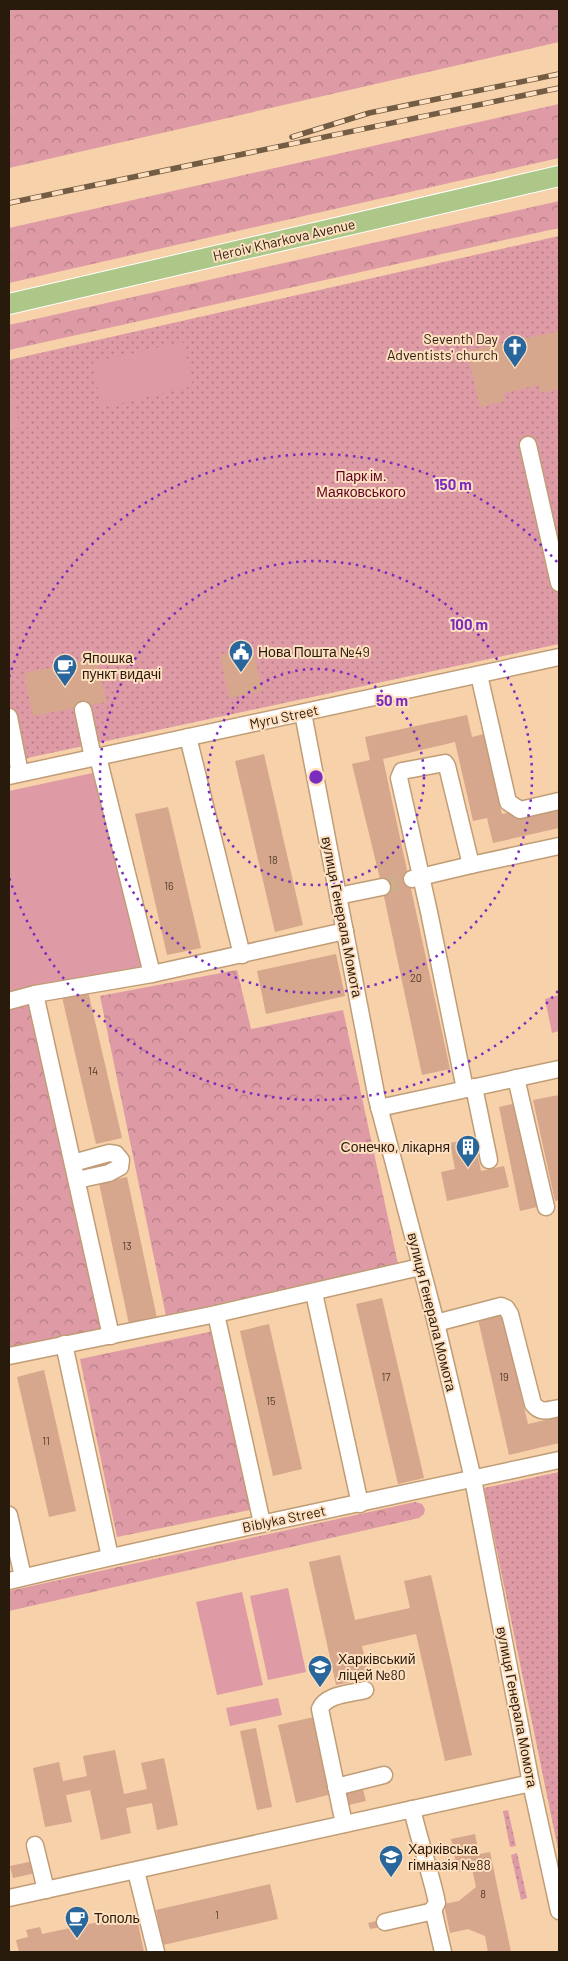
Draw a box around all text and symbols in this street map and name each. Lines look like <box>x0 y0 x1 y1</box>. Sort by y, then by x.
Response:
street label: Heroiv Kharkova Avenue <box>211 215 357 264</box>
place label: Seventh Day Adventists' church <box>387 330 499 363</box>
church icon: Seventh Day Adventists' church <box>502 334 528 368</box>
park label: Парк ім. Маяковського <box>316 467 406 500</box>
text: 150 m <box>434 475 472 493</box>
text: 100 m <box>450 615 488 633</box>
public building icon: Нова Пошта №49 <box>228 639 254 673</box>
place label: Нова Пошта №49 <box>258 643 370 660</box>
place label: Япошка пункт видачі <box>82 649 161 682</box>
cafe icon: Япошка пункт видачі <box>52 653 78 687</box>
text: 50 m <box>376 691 408 709</box>
street label: Myru Street <box>248 701 320 732</box>
centre of rings <box>307 768 325 786</box>
street label: вулиця Генерала Момота <box>319 835 366 999</box>
house number: 18 <box>268 853 278 866</box>
house number: 16 <box>164 879 174 892</box>
house number: 20 <box>410 971 422 984</box>
house number: 14 <box>88 1064 98 1077</box>
building icon: Сонечко, лікарня <box>455 1134 481 1168</box>
place label: Сонечко, лікарня <box>341 1138 450 1155</box>
street label: вулиця Генерала Момота <box>404 1231 461 1393</box>
house number: 13 <box>122 1239 132 1252</box>
house number: 17 <box>381 1370 391 1383</box>
house number: 19 <box>499 1370 509 1383</box>
house number: 15 <box>266 1394 276 1407</box>
house number: 11 <box>42 1434 50 1447</box>
street label: Biblyka Street <box>241 1501 327 1536</box>
street label: вулиця Генерала Момота <box>494 1625 541 1789</box>
place label: Харківський ліцей №80 <box>338 1650 416 1683</box>
school or university icon: Харківський ліцей №80 <box>307 1654 333 1688</box>
place label: Харківська гімназія №88 <box>408 1840 491 1873</box>
school or university icon: Харківська гімназія №88 <box>378 1844 404 1878</box>
house number: 8 <box>480 1887 486 1900</box>
cafe icon: Тополь <box>64 1905 90 1939</box>
house number: 1 <box>215 1908 219 1921</box>
place label: Тополь <box>94 1909 140 1926</box>

